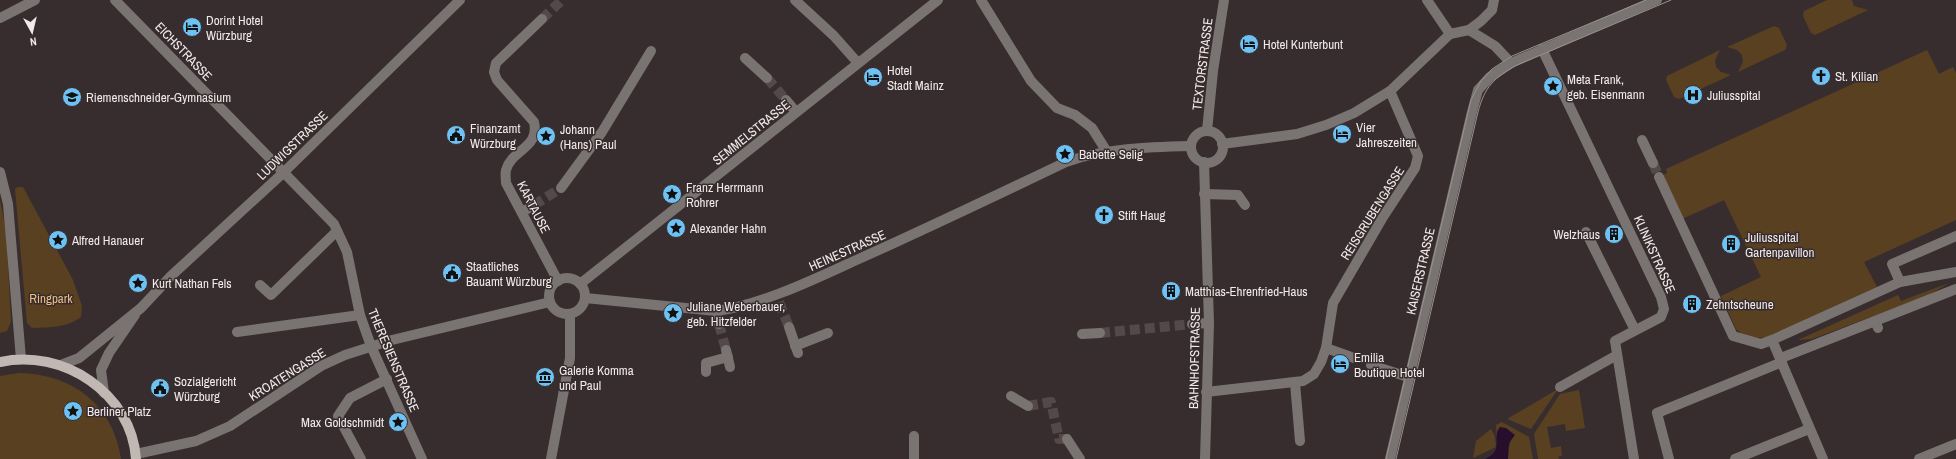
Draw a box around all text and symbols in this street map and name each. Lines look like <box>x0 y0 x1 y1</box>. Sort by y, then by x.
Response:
north arrow <box>12 12 52 52</box>
place label: Dorint Hotel Würzburg <box>206 12 263 44</box>
hotel icon: Dorint Hotel Würzburg <box>181 16 203 38</box>
street label: TEXTORSTRASSE <box>1188 17 1217 111</box>
street label: EICHSTRASSE <box>151 18 216 84</box>
hotel icon: Hotel Kunterbunt <box>1238 33 1260 55</box>
text: N <box>29 35 38 49</box>
place label: Hotel Kunterbunt <box>1263 36 1343 53</box>
place label: Hotel Stadt Mainz <box>887 62 944 94</box>
church icon: St. Kilian <box>1810 65 1832 87</box>
hotel icon: Hotel Stadt Mainz <box>862 66 884 88</box>
place label: St. Kilian <box>1835 68 1878 85</box>
place label: Meta Frank, geb. Eisenmann <box>1567 71 1645 103</box>
place icon: Meta Frank, geb. Eisenmann <box>1542 75 1564 97</box>
hospital icon: Juliusspital <box>1682 84 1704 106</box>
school or university icon: Riemenschneider-Gymnasium <box>61 86 83 108</box>
place label: Juliusspital <box>1707 87 1760 104</box>
place label: Riemenschneider-Gymnasium <box>86 89 231 106</box>
street label: SEMMELSTRASSE <box>709 96 793 169</box>
street label: LUDWIGSTRASSE <box>253 107 331 184</box>
place label: Vier Jahreszeiten <box>1356 119 1417 151</box>
place label: Finanzamt Würzburg <box>470 120 520 152</box>
place label: Johann (Hans) Paul <box>560 121 616 153</box>
hotel icon: Vier Jahreszeiten <box>1331 123 1353 145</box>
public building icon: Finanzamt Würzburg <box>445 124 467 146</box>
place icon: Johann (Hans) Paul <box>535 125 557 147</box>
place icon: Babette Selig <box>1054 143 1076 165</box>
place label: Babette Selig <box>1079 146 1143 163</box>
street label: REISGRUBENGASSE <box>1337 163 1408 263</box>
street label: KARTAUSE <box>513 178 554 236</box>
place label: Franz Herrmann Rohrer <box>686 179 764 211</box>
place icon: Franz Herrmann Rohrer <box>661 183 683 205</box>
church icon: Stift Haug <box>1093 204 1115 226</box>
place label: Stift Haug <box>1118 207 1165 224</box>
street label: KLINIKSTRASSE <box>1630 213 1679 296</box>
place icon: Alexander Hahn <box>665 217 687 239</box>
place label: Alexander Hahn <box>689 220 767 237</box>
building icon: Welzhaus <box>1603 223 1625 245</box>
street label: HEINESTRASSE <box>806 226 888 275</box>
street label: KAISERSTRASSE <box>1402 226 1439 316</box>
place label: Welzhaus <box>1553 226 1600 243</box>
place icon: Alfred Hanauer <box>47 229 69 251</box>
place label: Juliusspital Gartenpavillon <box>1745 229 1814 261</box>
place label: Alfred Hanauer <box>71 232 144 249</box>
building icon: Juliusspital Gartenpavillon <box>1720 233 1742 255</box>
place label: Staatliches Bauamt Würzburg <box>466 258 552 290</box>
public building icon: Staatliches Bauamt Würzburg <box>441 262 463 284</box>
place icon: Kurt Nathan Fels <box>127 272 149 294</box>
place label: Kurt Nathan Fels <box>152 275 231 292</box>
building icon: Matthias-Ehrenfried-Haus <box>1160 280 1182 302</box>
place label: Matthias-Ehrenfried-Haus <box>1185 283 1308 300</box>
park label: Ringpark <box>29 290 73 307</box>
building icon: Zehntscheune <box>1681 293 1703 315</box>
place label: Zehntscheune <box>1706 296 1774 313</box>
place label: Juliane Weberbauer, geb. Hitzfelder <box>687 298 785 330</box>
place icon: Juliane Weberbauer, geb. Hitzfelder <box>662 302 684 324</box>
street label: THERESIENSTRASSE <box>364 306 423 415</box>
street label: BAHNHOFSTRASSE <box>1185 307 1204 409</box>
street label: KROATENGASSE <box>246 344 329 405</box>
place label: Emilia Boutique Hotel <box>1354 349 1425 381</box>
hotel icon: Emilia Boutique Hotel <box>1329 353 1351 375</box>
place label: Galerie Komma und Paul <box>559 362 634 394</box>
museum icon: Galerie Komma und Paul <box>534 366 556 388</box>
place label: Sozialgericht Würzburg <box>174 373 236 405</box>
public building icon: Sozialgericht Würzburg <box>149 377 171 399</box>
place icon: Berliner Platz <box>62 400 84 422</box>
place label: Berliner Platz <box>87 403 151 420</box>
place icon: Max Goldschmidt <box>387 411 409 433</box>
place label: Max Goldschmidt <box>301 414 384 431</box>

